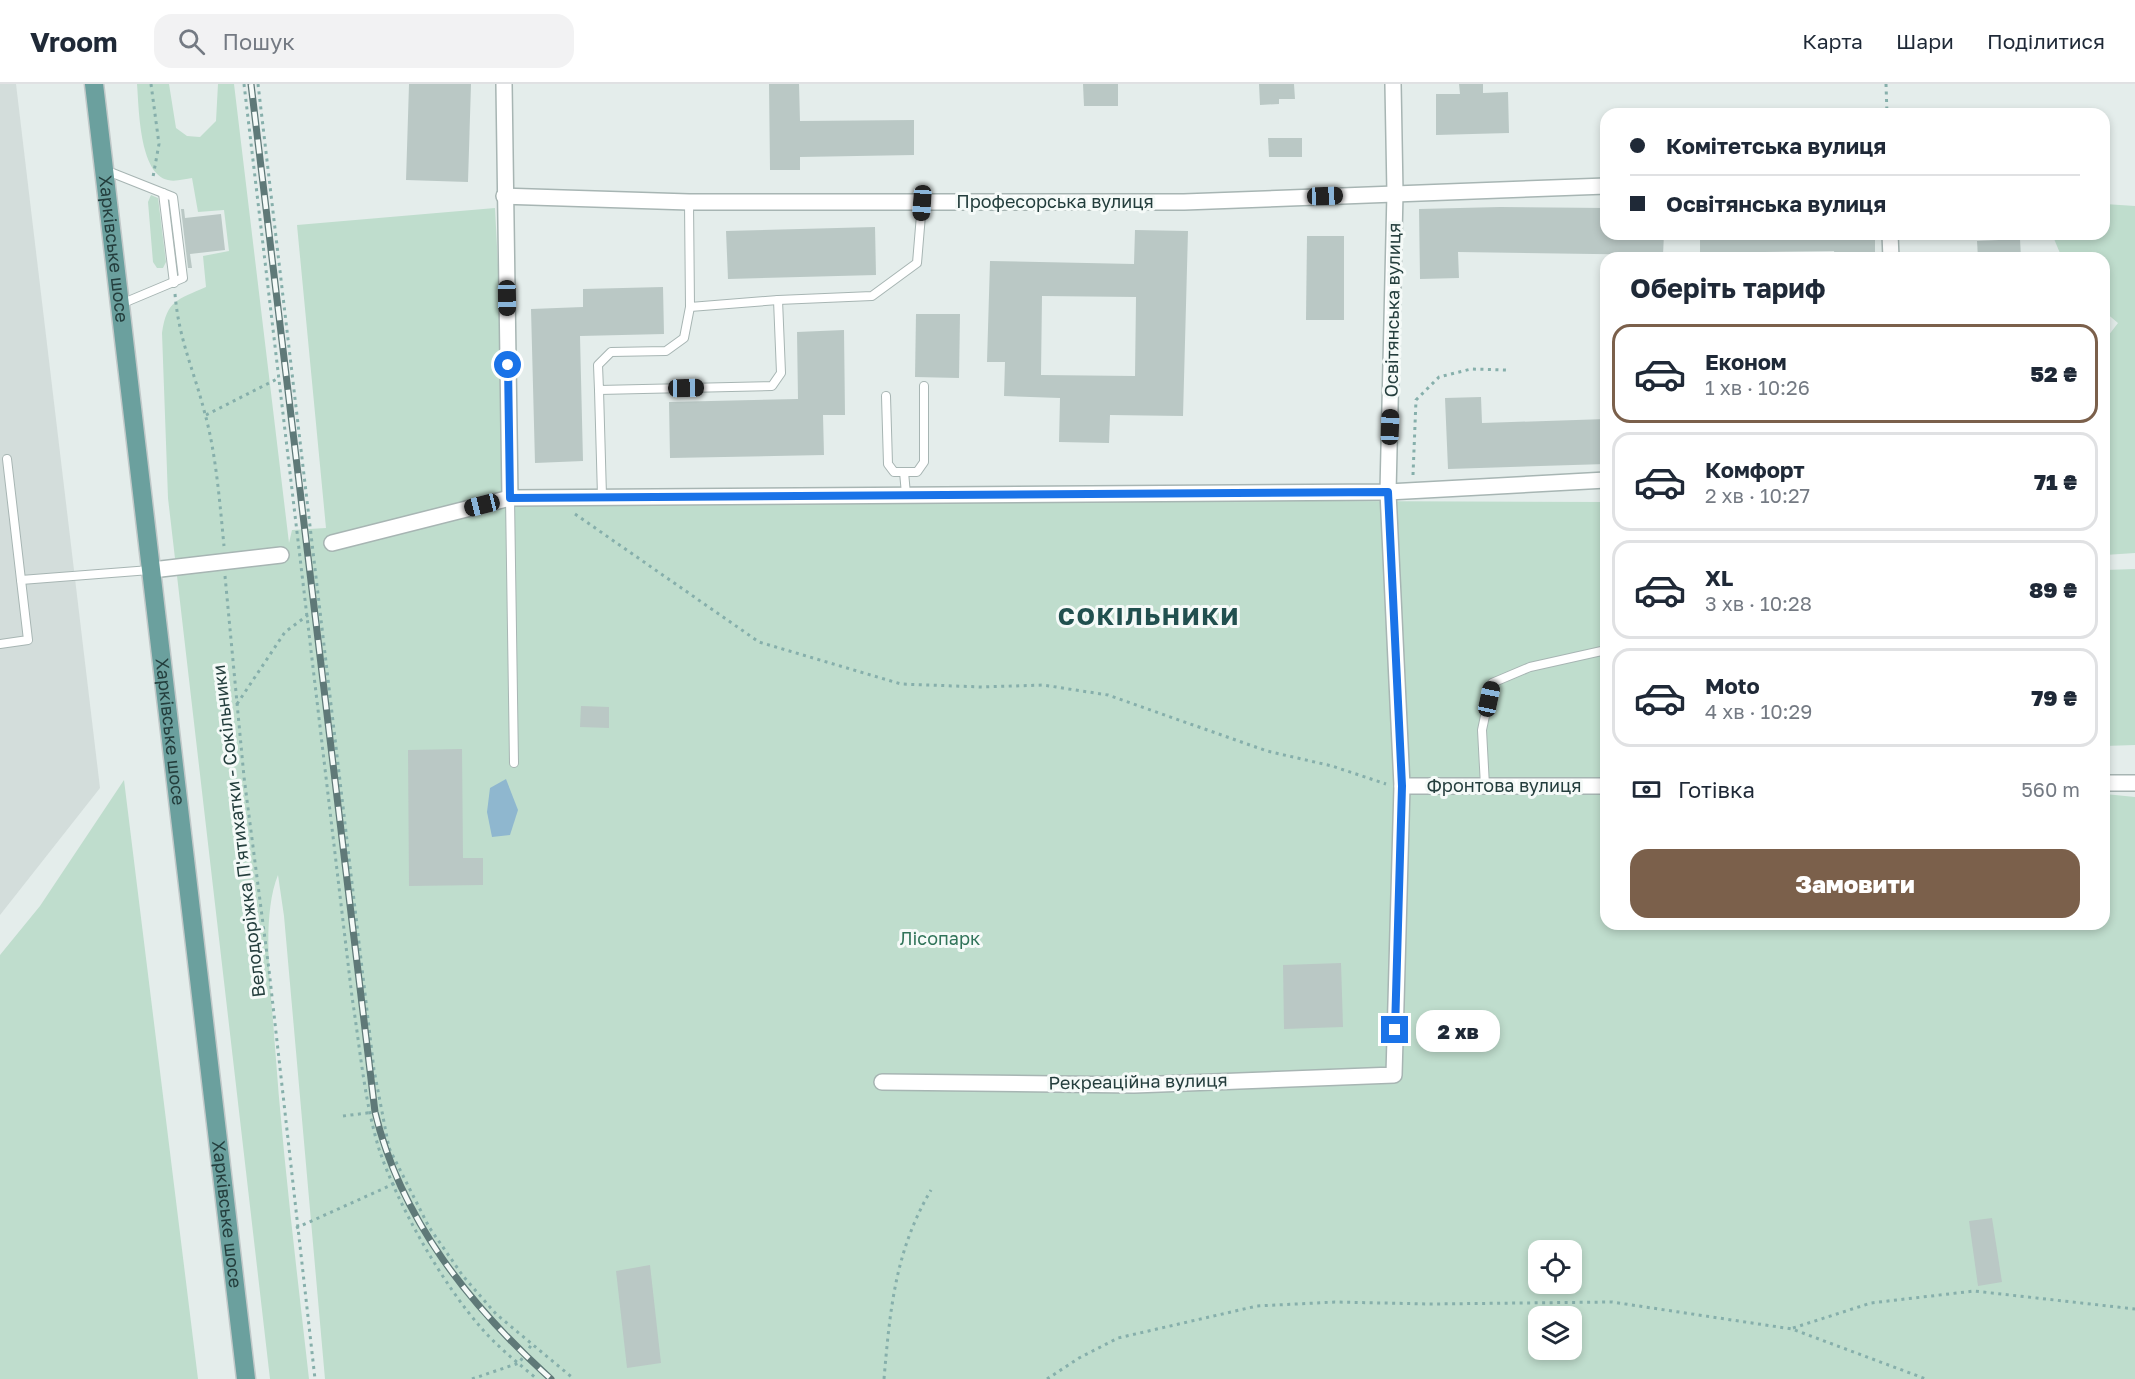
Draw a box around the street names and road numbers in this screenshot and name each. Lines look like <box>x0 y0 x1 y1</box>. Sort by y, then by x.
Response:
street label: Харківське шосе <box>95 174 134 324</box>
street label: Професорська вулиця <box>956 190 1154 212</box>
street label: Освітянська вулиця <box>1379 222 1405 398</box>
street label: Харківське шосе <box>151 657 191 806</box>
street label: Велодоріжка П'ятихатки - Сокільники <box>207 664 269 999</box>
street label: Фронтова вулиця <box>1426 774 1582 796</box>
street label: Рекреаційна вулиця <box>1048 1068 1228 1094</box>
street label: Харківське шосе <box>208 1139 247 1289</box>

